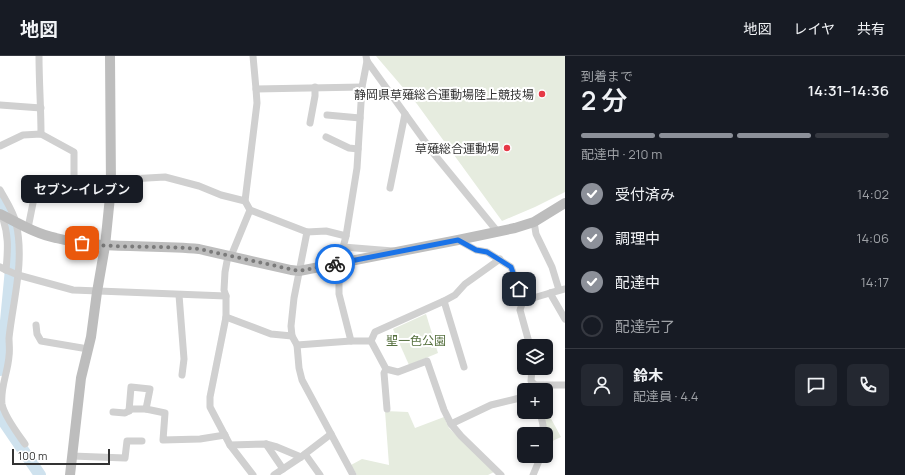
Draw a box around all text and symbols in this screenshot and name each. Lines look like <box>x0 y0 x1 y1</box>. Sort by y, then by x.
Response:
text: 地図 <box>20 16 58 42</box>
text: 地図 <box>743 19 771 38</box>
text: レイヤ <box>793 19 835 38</box>
text: 共有 <box>857 19 885 38</box>
text: 到着まで <box>581 67 633 85</box>
text: 14:31–14:36 <box>808 80 889 101</box>
text: 2 分 <box>581 82 627 118</box>
place label: 静岡県草薙総合運動場陸上競技場 <box>354 86 534 103</box>
marker: 静岡県草薙総合運動場陸上競技場 <box>537 89 547 99</box>
place label: 草薙総合運動場 <box>415 140 499 157</box>
marker: 草薙総合運動場 <box>502 143 512 153</box>
text: 配達中 · 210 m <box>581 145 662 163</box>
callout: セブン-イレブン <box>21 175 143 203</box>
text: セブン-イレブン <box>34 180 130 198</box>
icon: check <box>581 183 603 205</box>
text: 受付済み <box>615 184 675 205</box>
text: 14:02 <box>857 185 889 203</box>
pin <box>65 226 99 260</box>
icon: check <box>581 227 603 249</box>
text: 調理中 <box>615 228 660 249</box>
text: 14:06 <box>856 229 889 247</box>
icon: bag <box>71 232 93 254</box>
courier <box>315 244 355 284</box>
icon: bike <box>324 253 346 275</box>
icon: check <box>581 271 603 293</box>
pin <box>502 272 536 306</box>
text: 配達中 <box>615 272 660 293</box>
text: 14:17 <box>861 273 889 291</box>
icon: home <box>508 278 530 300</box>
text: 配達完了 <box>615 316 675 337</box>
park label: 聖一色公園 <box>386 332 446 349</box>
map controls <box>517 339 553 463</box>
button: layers <box>517 339 553 375</box>
button: person <box>581 364 623 406</box>
button: chat <box>795 364 837 406</box>
button: phone <box>847 364 889 406</box>
text: 鈴木 <box>633 365 663 386</box>
button: + <box>517 383 553 419</box>
text: 配達員 · 4.4 <box>633 387 699 405</box>
button: − <box>517 427 553 463</box>
scale bar <box>12 447 110 466</box>
text: 100 m <box>18 448 47 463</box>

